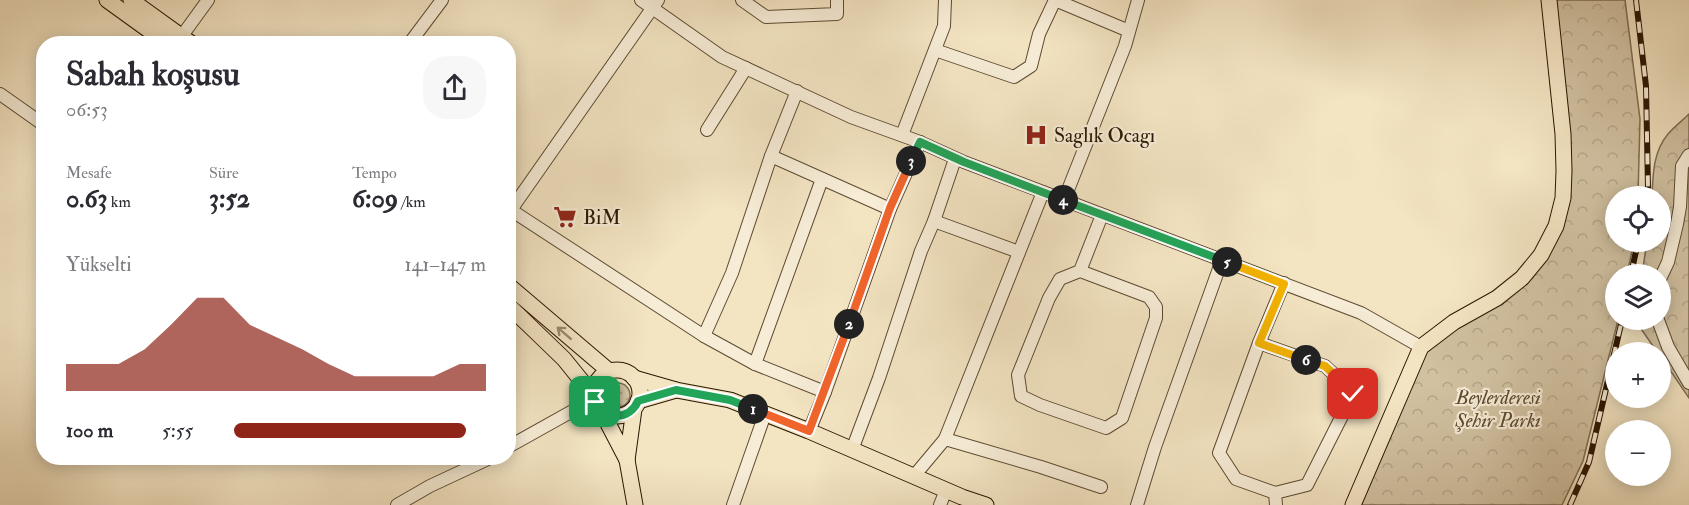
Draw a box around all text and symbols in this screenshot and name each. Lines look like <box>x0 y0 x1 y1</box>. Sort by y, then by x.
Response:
text: Sabah koşusu <box>66 54 240 95</box>
button: share <box>423 56 486 119</box>
text: 06:53 <box>66 97 108 122</box>
hospital icon: Saglık Ocagı <box>1023 122 1049 148</box>
place label: Saglık Ocagı <box>1054 123 1155 148</box>
pin: 3 <box>896 146 926 176</box>
text: 3 <box>908 151 914 171</box>
text: Mesafe <box>66 163 112 183</box>
text: Süre <box>209 163 239 183</box>
text: Tempo <box>352 163 397 183</box>
text: 0.63 <box>66 183 107 215</box>
text: 3:52 <box>209 183 250 215</box>
text: 6:09 <box>352 183 398 215</box>
pin: 4 <box>1048 185 1078 215</box>
map controls <box>1605 186 1671 486</box>
button: locate <box>1605 186 1671 252</box>
text: 4 <box>1059 190 1067 210</box>
text: km <box>107 192 131 212</box>
text: /km <box>398 192 426 212</box>
supermarket icon: BiM <box>552 204 578 230</box>
place label: BiM <box>583 205 621 230</box>
pin: 5 <box>1212 247 1242 277</box>
text: Yükselti <box>66 252 132 277</box>
text: 141–147 m <box>404 252 486 277</box>
text: 5 <box>1223 252 1231 272</box>
button: layers <box>1605 264 1671 330</box>
pin: 2 <box>834 309 864 339</box>
text: 2 <box>845 314 853 334</box>
one-way arrow <box>557 326 572 340</box>
button: + <box>1605 342 1671 408</box>
pin: 6 <box>1291 345 1321 375</box>
text: 6 <box>1302 350 1310 370</box>
pin <box>1327 368 1378 419</box>
pin <box>569 376 620 427</box>
icon: check <box>1336 377 1369 410</box>
icon: arrive <box>578 385 611 418</box>
park label: Beylerderesi Şehir Parkı <box>1454 385 1541 433</box>
pin: 1 <box>738 394 768 424</box>
text: 1 <box>750 399 756 419</box>
text: 100 m <box>66 418 113 443</box>
text: 5:55 <box>162 418 193 443</box>
button: − <box>1605 420 1671 486</box>

